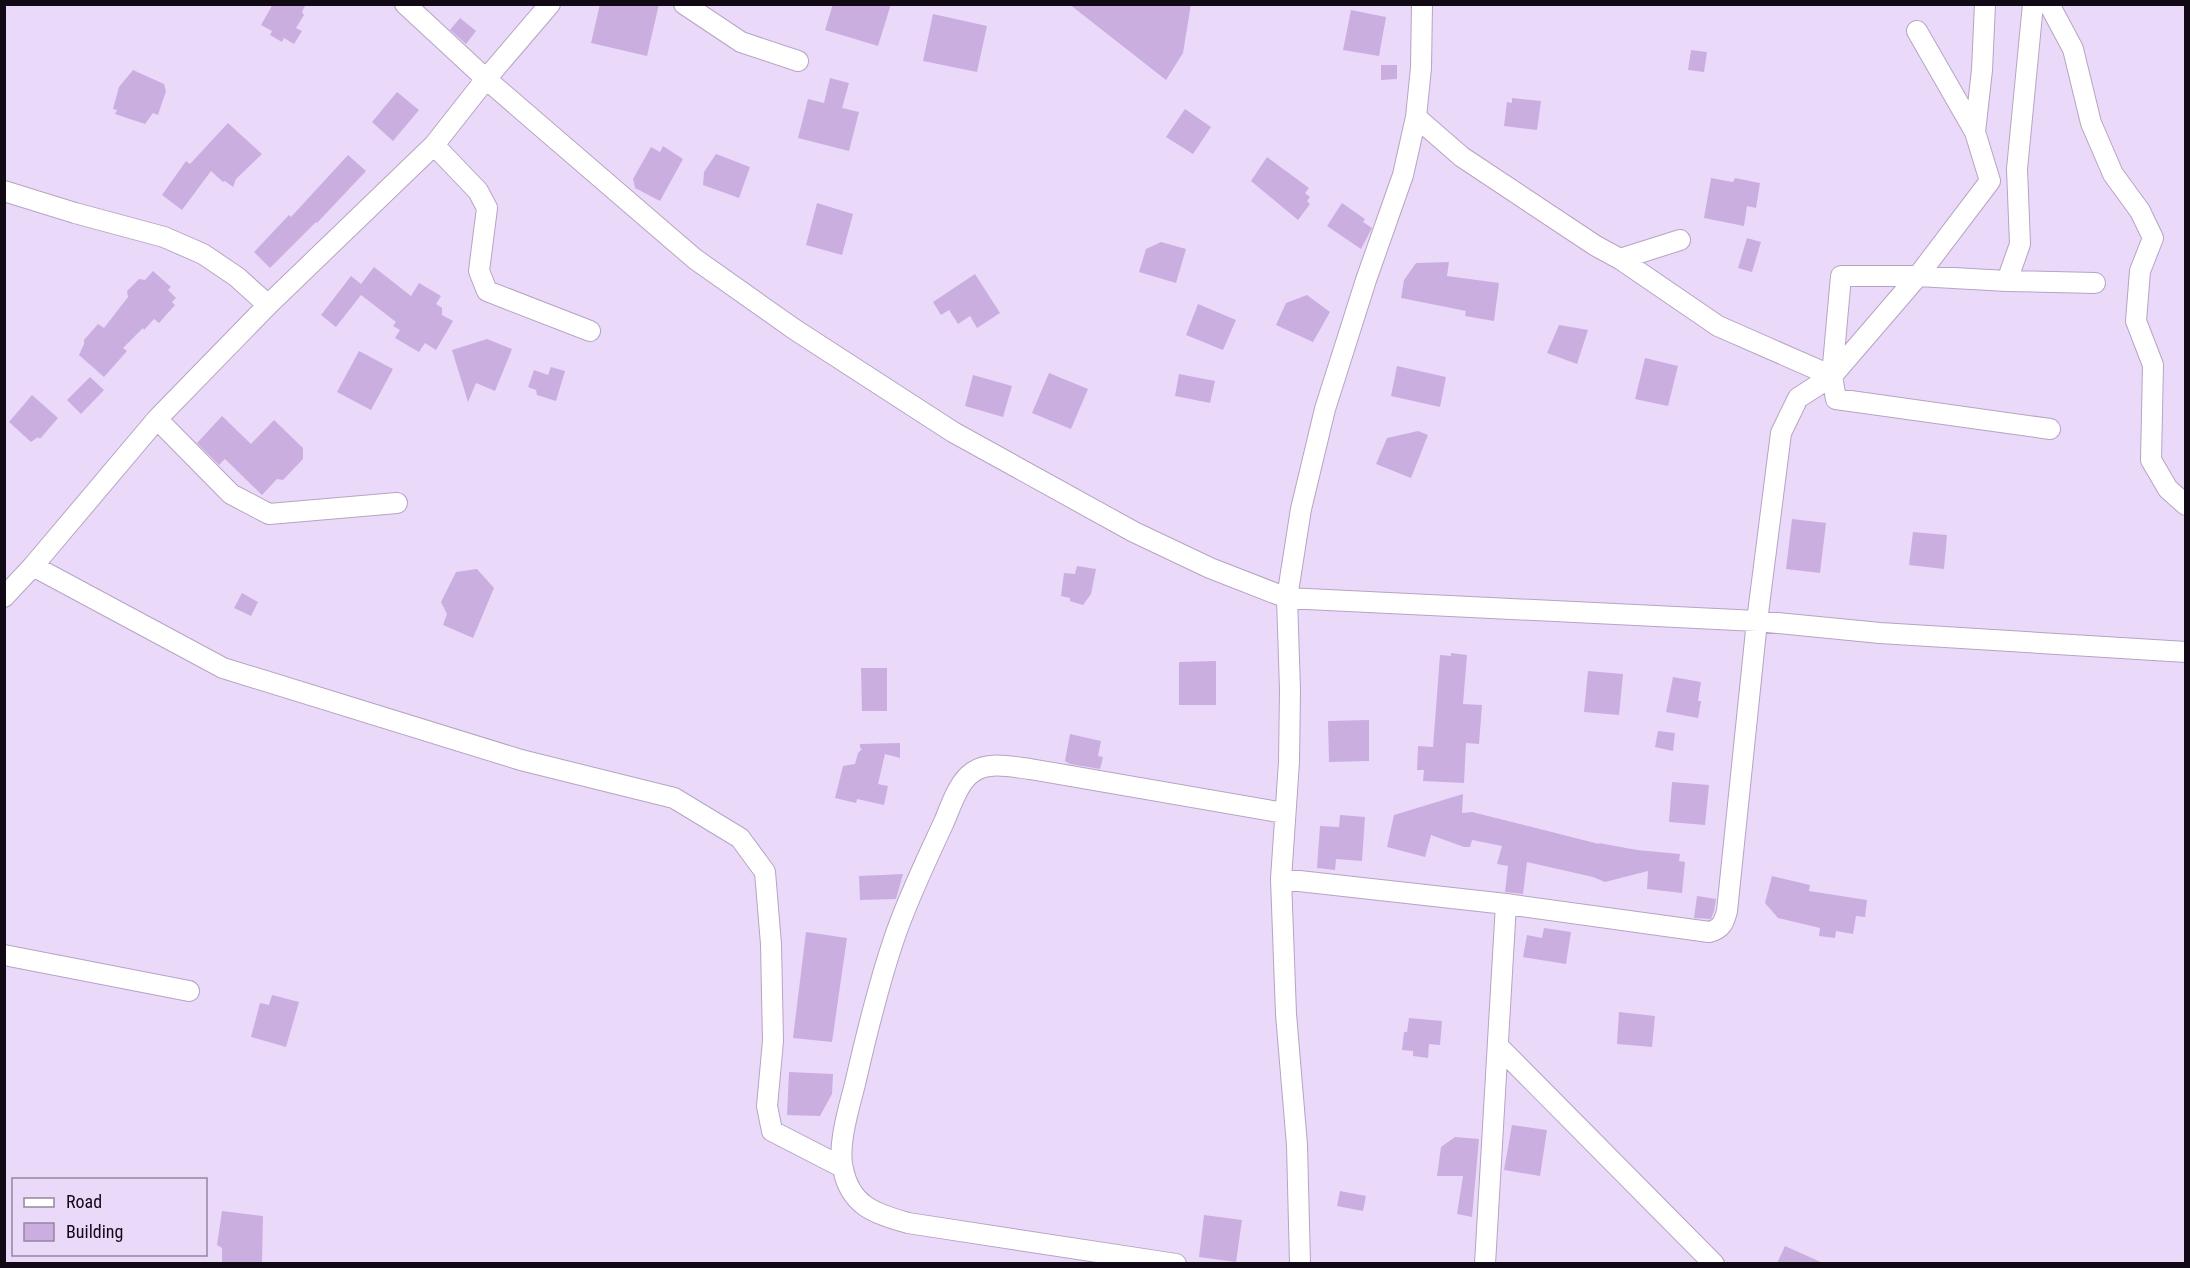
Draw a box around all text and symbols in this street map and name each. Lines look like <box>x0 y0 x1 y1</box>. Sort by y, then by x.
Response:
legend <box>12 1178 207 1256</box>
text: Road <box>66 1191 102 1212</box>
text: Building <box>66 1221 123 1242</box>

